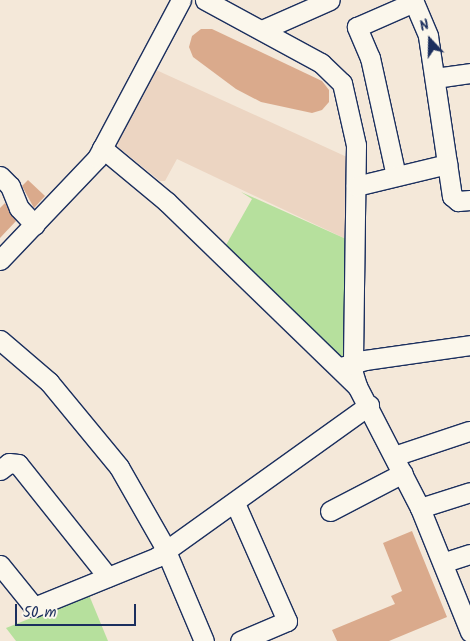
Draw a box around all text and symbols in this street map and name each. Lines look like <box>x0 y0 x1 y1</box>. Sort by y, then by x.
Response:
text: N <box>417 14 433 38</box>
north arrow <box>405 15 455 65</box>
scale bar <box>18 594 139 626</box>
text: 50 m <box>23 601 57 625</box>

